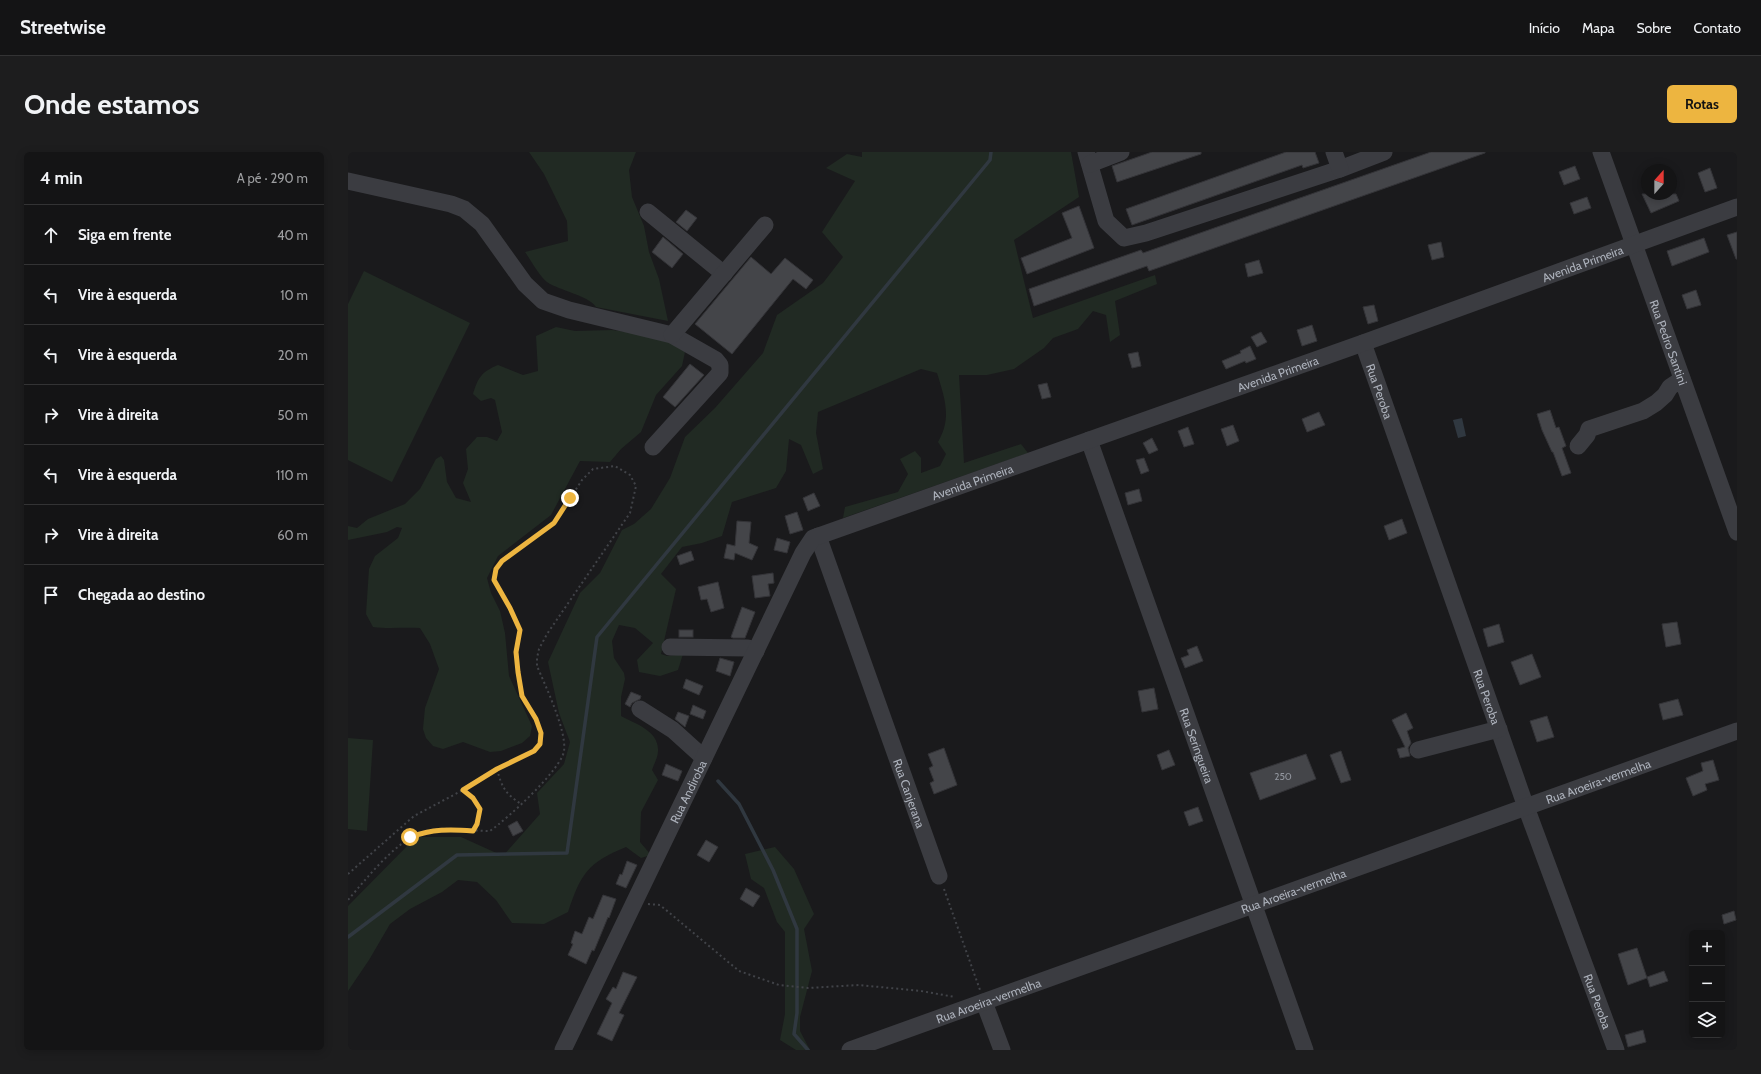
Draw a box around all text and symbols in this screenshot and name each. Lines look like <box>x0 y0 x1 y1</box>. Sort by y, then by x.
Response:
text: Streetwise <box>20 16 106 39</box>
text: Início <box>1529 19 1560 37</box>
text: Mapa <box>1582 19 1614 37</box>
text: Sobre <box>1636 19 1671 37</box>
text: Contato <box>1693 19 1741 37</box>
button: Rotas <box>1667 85 1737 123</box>
text: Onde estamos <box>24 87 199 121</box>
north arrow <box>1641 164 1677 200</box>
text: 4 min <box>40 168 83 188</box>
text: A pé · 290 m <box>237 170 308 186</box>
icon: ahead <box>40 224 62 246</box>
text: Siga em frente <box>78 226 171 244</box>
text: 40 m <box>277 227 308 243</box>
street label: Avenida Primeira <box>1540 242 1625 285</box>
icon: left <box>40 284 62 306</box>
text: Vire à esquerda <box>78 286 177 304</box>
text: 10 m <box>280 287 308 303</box>
street label: Rua Pedro Santini <box>1647 297 1691 387</box>
icon: left <box>40 344 62 366</box>
text: Vire à esquerda <box>78 346 177 364</box>
text: 20 m <box>278 347 308 363</box>
street label: Avenida Primeira <box>1235 352 1321 395</box>
street label: Rua Peroba <box>1363 362 1397 421</box>
icon: right <box>40 404 62 426</box>
text: Vire à direita <box>78 406 159 424</box>
text: 50 m <box>278 407 308 423</box>
street label: Avenida Primeira <box>930 460 1015 503</box>
icon: left <box>40 464 62 486</box>
text: Vire à esquerda <box>78 466 177 484</box>
text: 110 m <box>276 467 308 483</box>
route end <box>561 489 579 507</box>
icon: right <box>40 524 62 546</box>
text: Vire à direita <box>78 526 159 544</box>
text: 60 m <box>277 527 308 543</box>
icon: arrive <box>40 584 62 606</box>
text: Chegada ao destino <box>78 586 205 604</box>
street label: Rua Peroba <box>1471 667 1504 727</box>
street label: Rua Seringueira <box>1177 706 1217 785</box>
street label: Rua Aroeira-vermelha <box>1544 755 1653 807</box>
street label: Rua Canjerana <box>890 757 929 830</box>
street label: Rua Andiroba <box>666 758 709 825</box>
house number: 250 <box>1274 770 1292 783</box>
route start <box>401 828 419 846</box>
street label: Rua Aroeira-vermelha <box>1239 865 1348 916</box>
map controls <box>1689 930 1725 1038</box>
button: + <box>1689 930 1725 966</box>
button: − <box>1689 966 1725 1002</box>
street label: Rua Peroba <box>1581 972 1615 1031</box>
street label: Rua Aroeira-vermelha <box>934 974 1043 1026</box>
button: layers <box>1689 1002 1725 1038</box>

